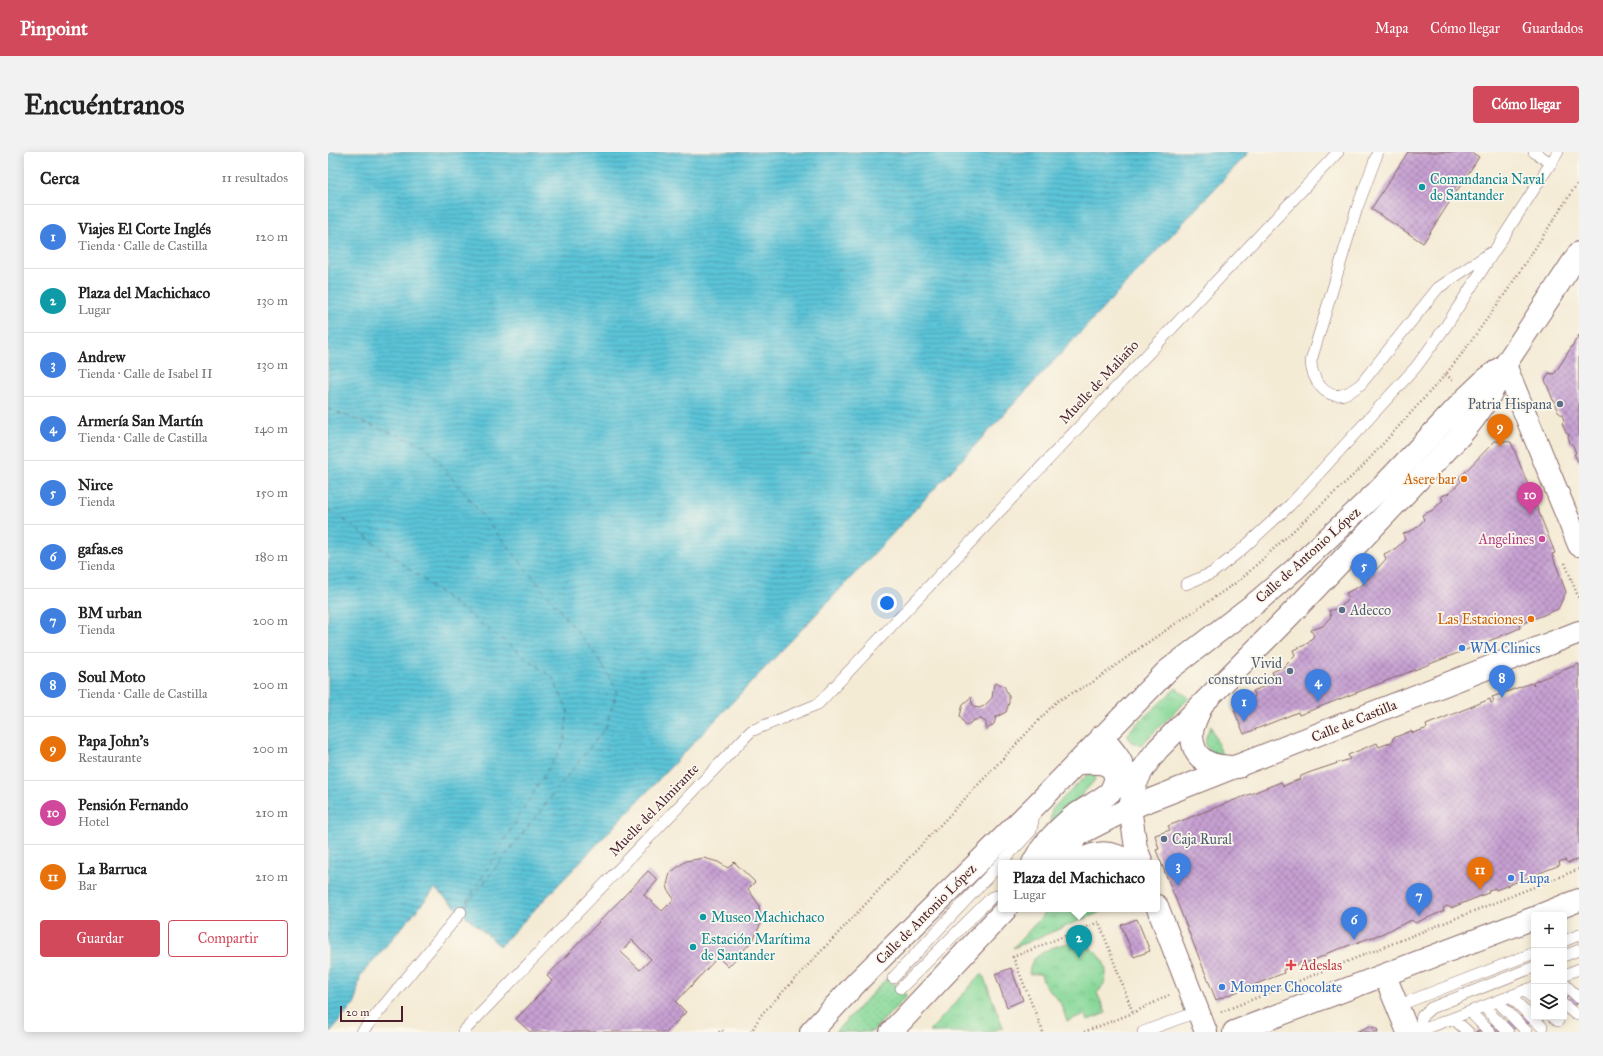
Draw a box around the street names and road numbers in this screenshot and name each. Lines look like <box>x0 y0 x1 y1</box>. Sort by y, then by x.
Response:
street label: Muelle de Maliaño <box>1056 337 1142 427</box>
street label: Calle de Antonio López <box>1252 503 1364 607</box>
street label: Calle de Castilla <box>1309 696 1399 746</box>
street label: Muelle del Almirante <box>606 760 703 860</box>
street label: Calle de Antonio López <box>872 860 980 968</box>

